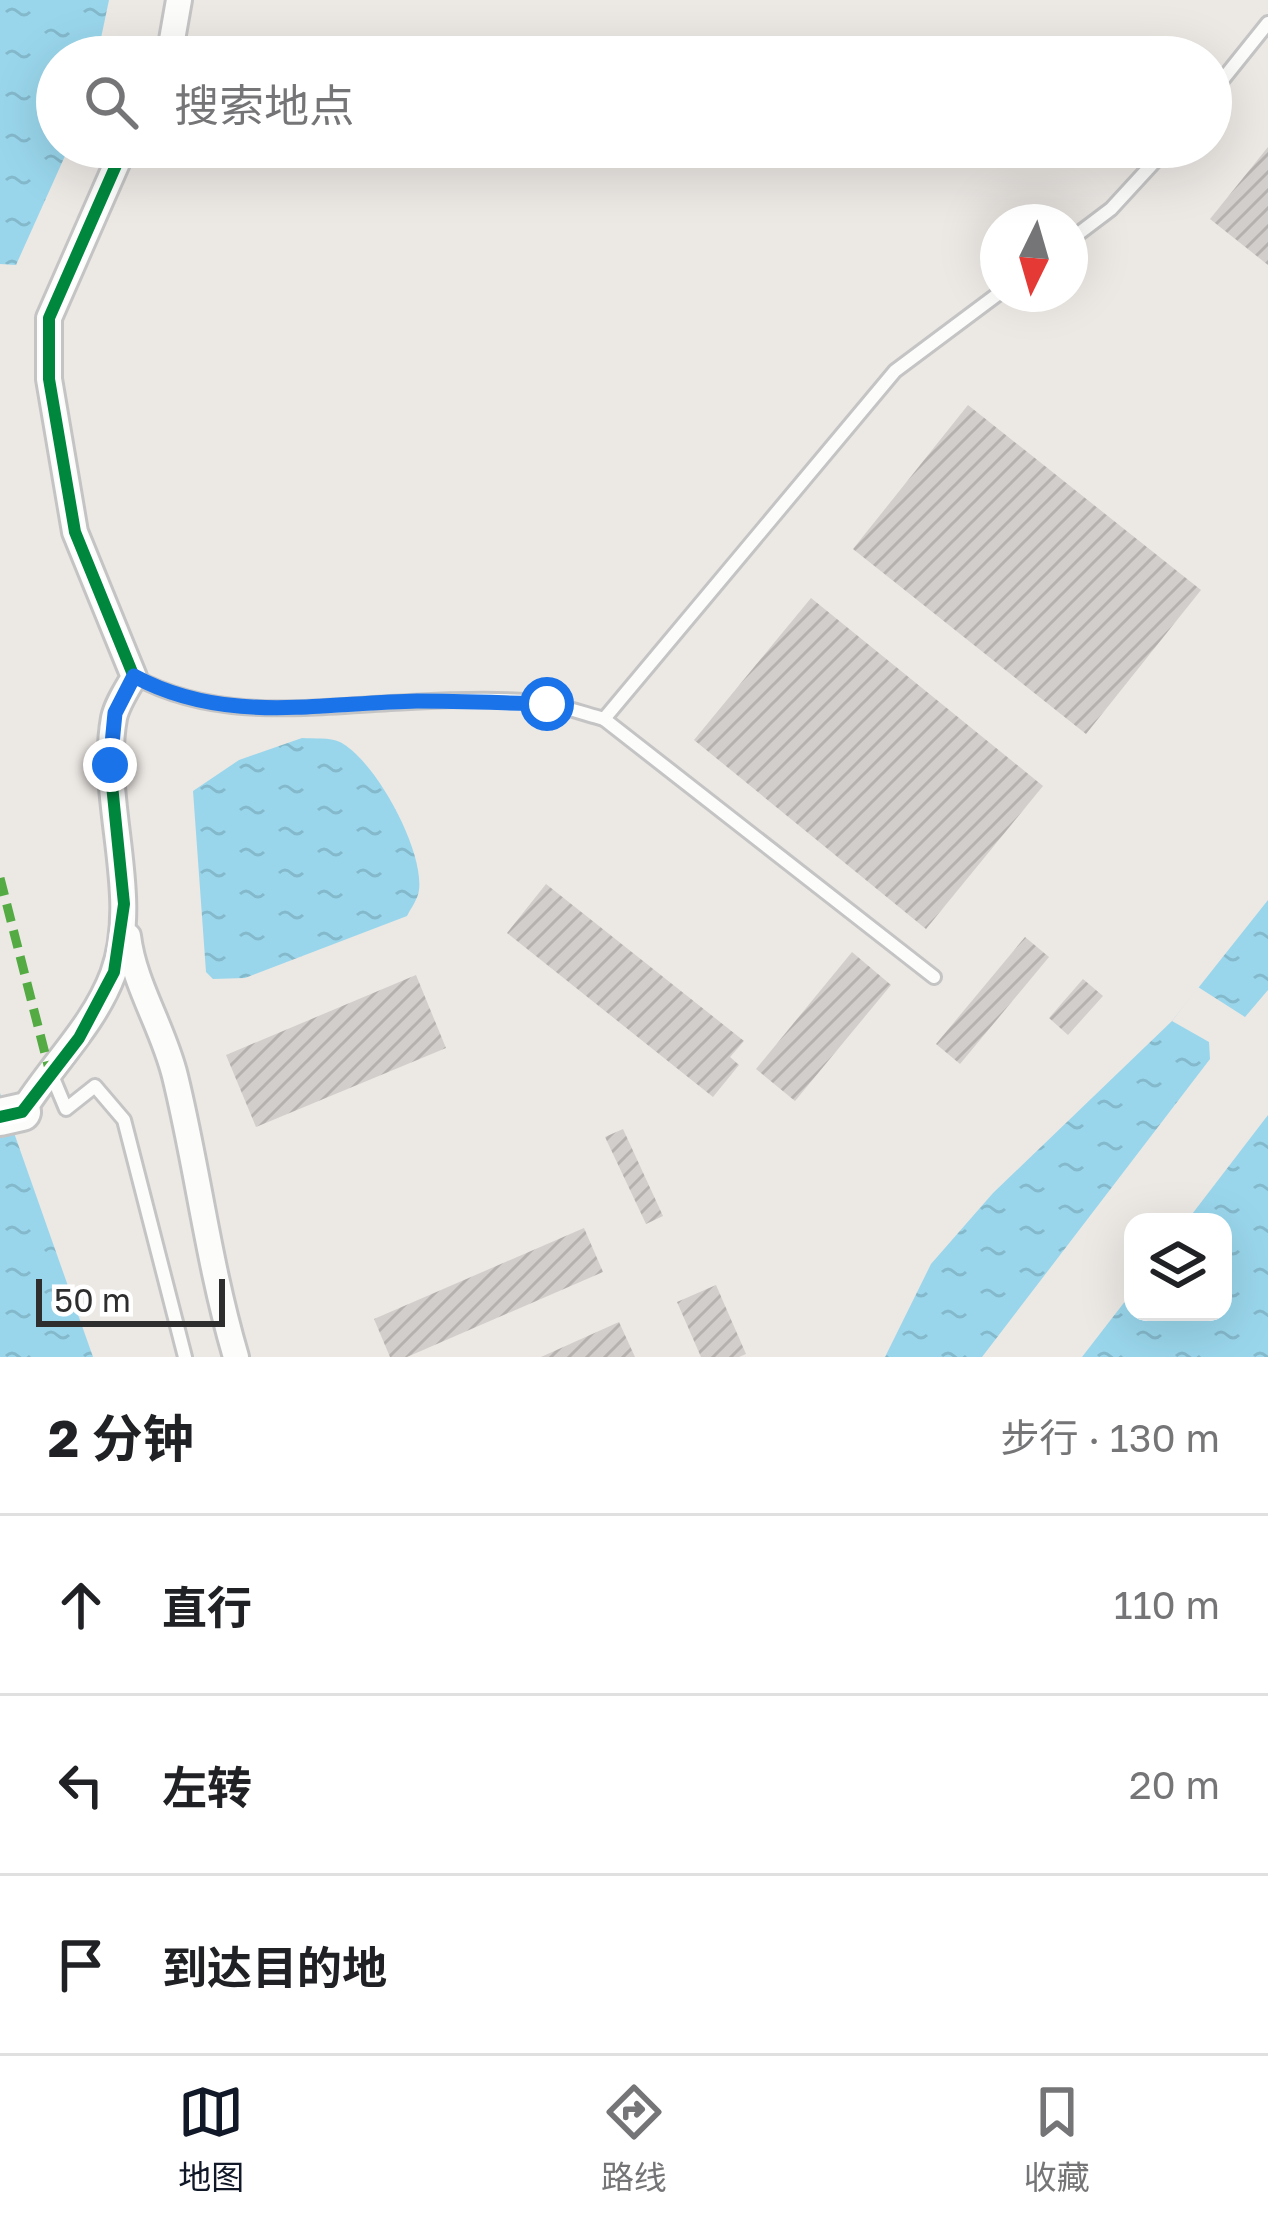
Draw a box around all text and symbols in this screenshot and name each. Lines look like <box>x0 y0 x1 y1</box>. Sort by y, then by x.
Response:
search box <box>36 36 1232 168</box>
icon: search <box>78 69 144 135</box>
text: 搜索地点 <box>174 78 354 132</box>
north arrow <box>980 204 1088 312</box>
route start <box>520 677 574 731</box>
route end <box>83 738 137 792</box>
map controls <box>1124 1213 1232 1321</box>
button: layers <box>1124 1213 1232 1321</box>
scale bar <box>36 1273 225 1326</box>
text: 50 m <box>54 1280 131 1319</box>
text: 2 分钟 <box>48 1407 194 1468</box>
text: 步行 · 130 m <box>1001 1414 1220 1461</box>
icon: ahead <box>48 1572 114 1638</box>
text: 直行 <box>162 1580 252 1634</box>
text: 110 m <box>1114 1581 1220 1628</box>
icon: left <box>48 1752 114 1818</box>
text: 左转 <box>162 1760 252 1814</box>
text: 20 m <box>1129 1761 1220 1808</box>
icon: arrive <box>48 1932 114 1998</box>
text: 到达目的地 <box>162 1940 387 1994</box>
tab: 地图 <box>178 2079 244 2199</box>
tab: 路线 <box>601 2079 667 2199</box>
tab: 收藏 <box>1024 2079 1090 2199</box>

